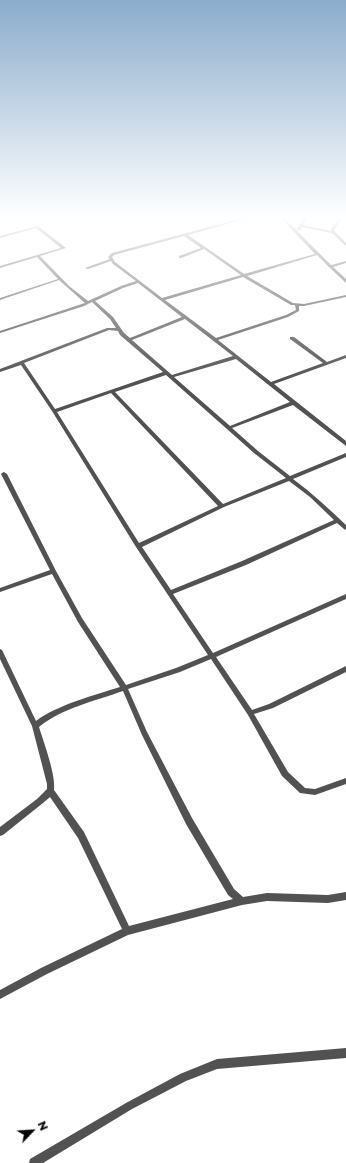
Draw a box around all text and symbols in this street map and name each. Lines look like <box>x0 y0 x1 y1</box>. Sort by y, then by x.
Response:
north arrow <box>12 1111 52 1151</box>
text: N <box>35 1119 51 1133</box>

